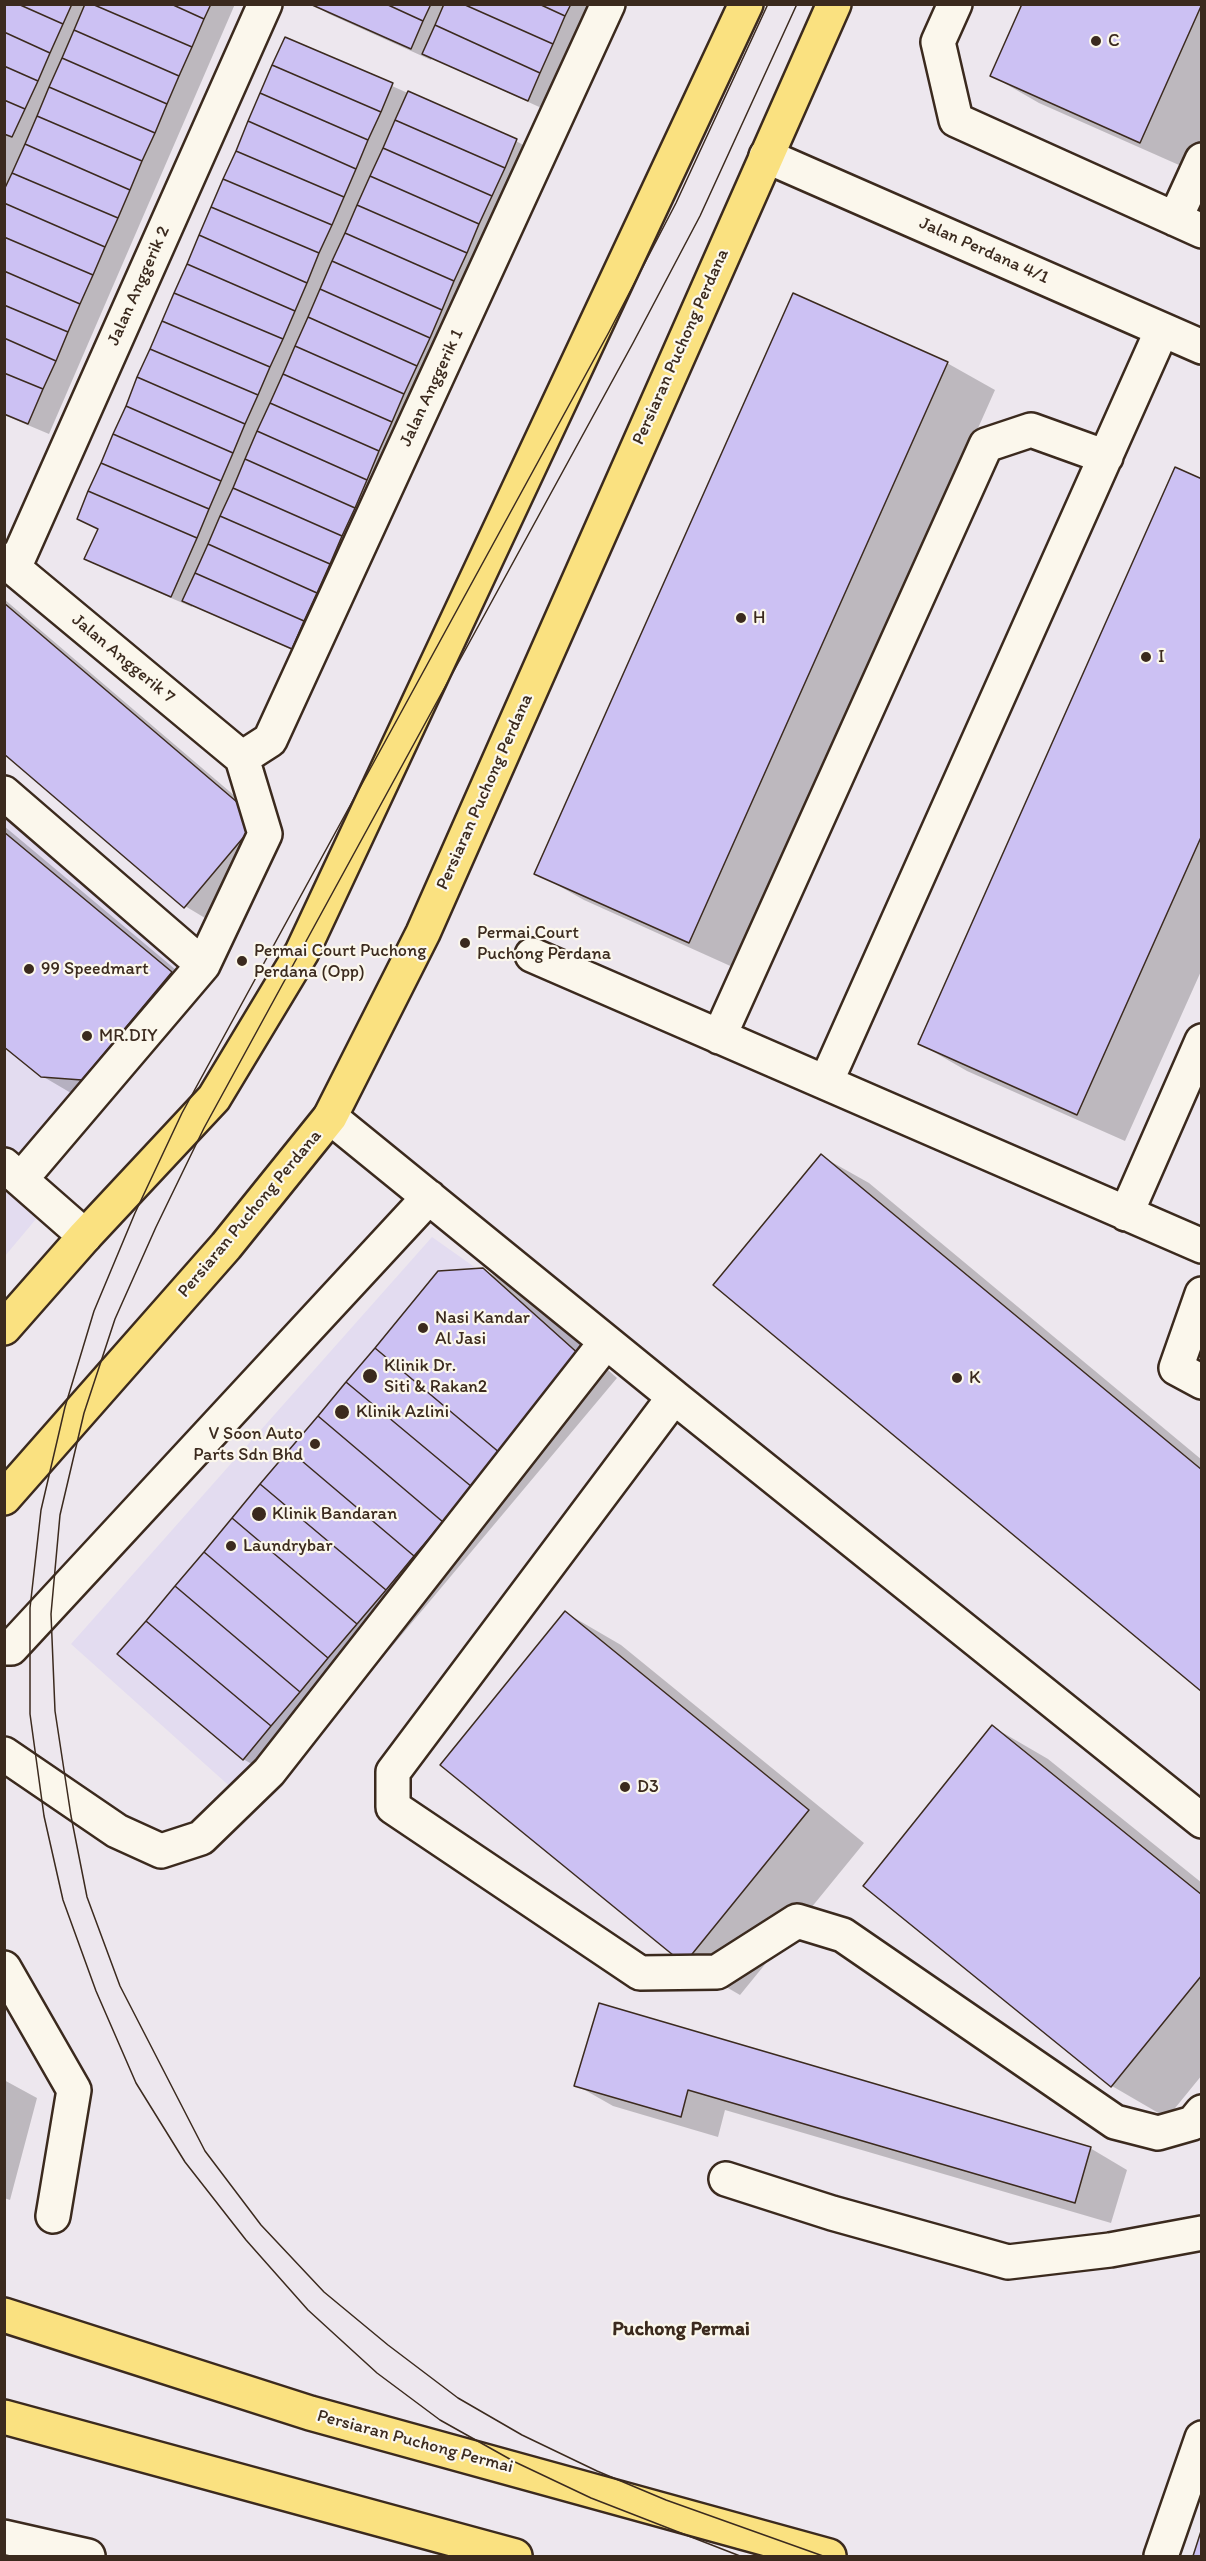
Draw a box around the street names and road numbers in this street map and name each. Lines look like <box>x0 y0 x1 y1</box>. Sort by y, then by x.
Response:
street label: Jalan Perdana 4/1 <box>916 213 1052 289</box>
street label: Jalan Anggerik 2 <box>103 223 175 349</box>
street label: Persiaran Puchong Perdana <box>628 246 734 448</box>
street label: Jalan Anggerik 1 <box>395 326 469 450</box>
street label: Jalan Anggerik 7 <box>67 610 179 708</box>
street label: Persiaran Puchong Perdana <box>432 691 538 893</box>
street label: Persiaran Puchong Perdana <box>174 1126 326 1302</box>
street label: Persiaran Puchong Permai <box>315 2405 515 2479</box>

